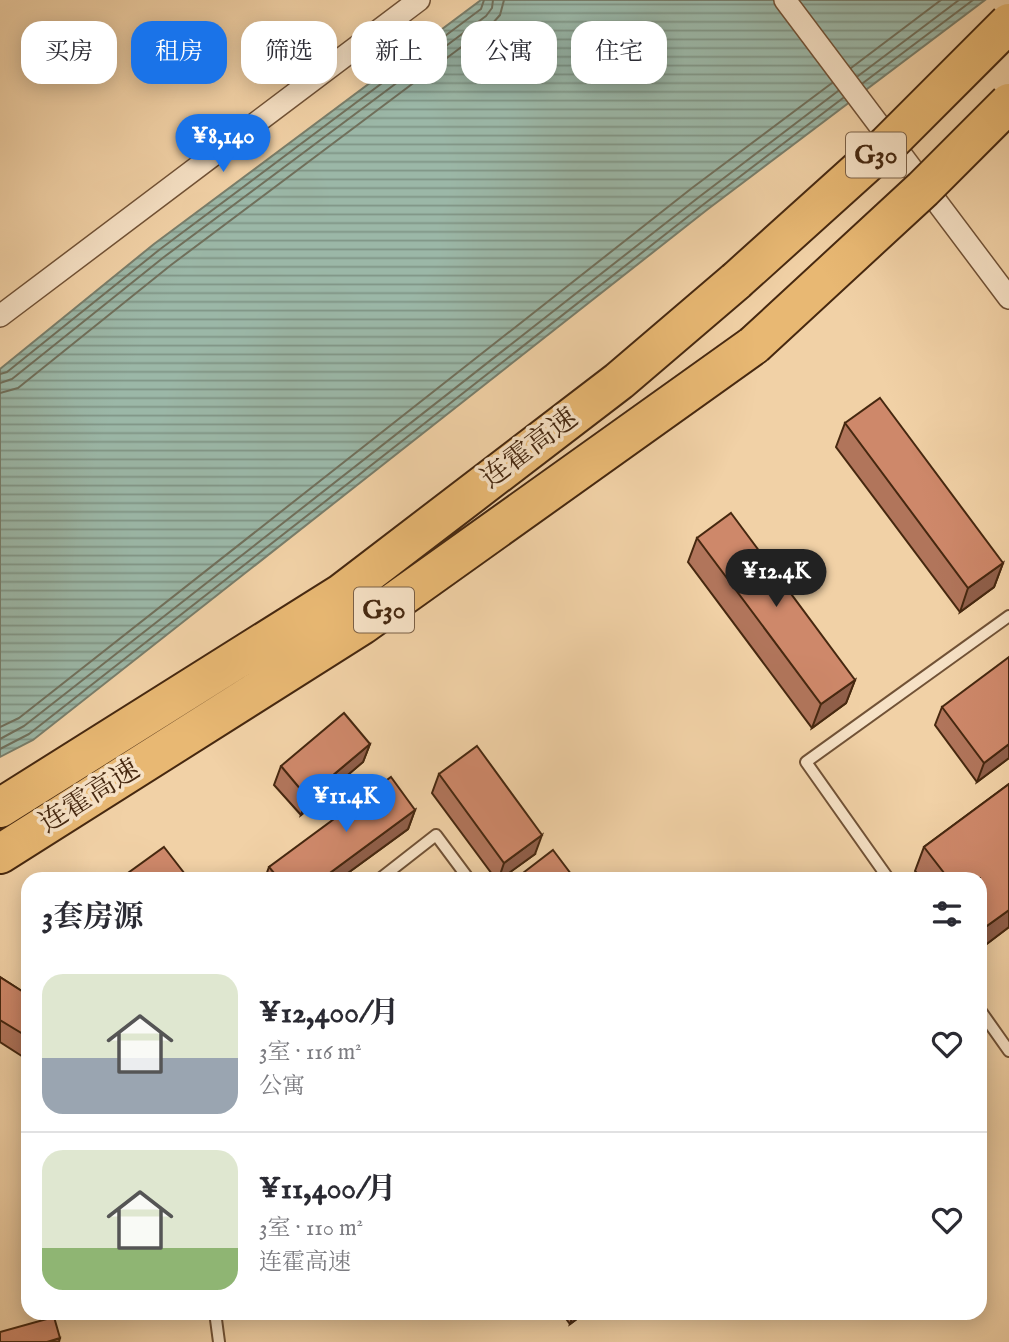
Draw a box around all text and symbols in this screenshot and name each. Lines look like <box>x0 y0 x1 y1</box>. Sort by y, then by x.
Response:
chip: 买房 <box>21 21 117 84</box>
chip: 租房 <box>131 21 227 84</box>
chip: 筛选 <box>241 21 337 84</box>
chip: 新上 <box>351 21 447 84</box>
chip: 公寓 <box>461 21 557 84</box>
chip: 住宅 <box>571 21 667 84</box>
pin: ¥8,140 <box>166 114 280 174</box>
text: ¥8,140 <box>191 122 255 151</box>
road number: G30 <box>846 132 906 178</box>
street label: 连霍高速 <box>475 401 585 497</box>
pin: ¥12.4K <box>719 550 833 609</box>
text: ¥12.4K <box>741 557 811 586</box>
road number: G30 <box>354 588 414 632</box>
street label: 连霍高速 <box>33 752 147 842</box>
pin: ¥11.4K <box>289 774 403 834</box>
text: ¥11.4K <box>313 782 379 811</box>
icon: filters <box>928 895 966 933</box>
text: 3套房源 <box>42 899 143 937</box>
text: ¥12,400/月 <box>259 995 399 1033</box>
icon: home <box>98 1002 182 1086</box>
icon: heart <box>928 1025 966 1063</box>
text: 3室 · 116 m² <box>259 1038 362 1067</box>
text: 公寓 <box>259 1072 305 1101</box>
text: ¥11,400/月 <box>259 1171 396 1209</box>
icon: home <box>98 1178 182 1262</box>
icon: heart <box>928 1201 966 1239</box>
text: 3室 · 110 m² <box>259 1214 363 1243</box>
text: 连霍高速 <box>259 1248 351 1277</box>

